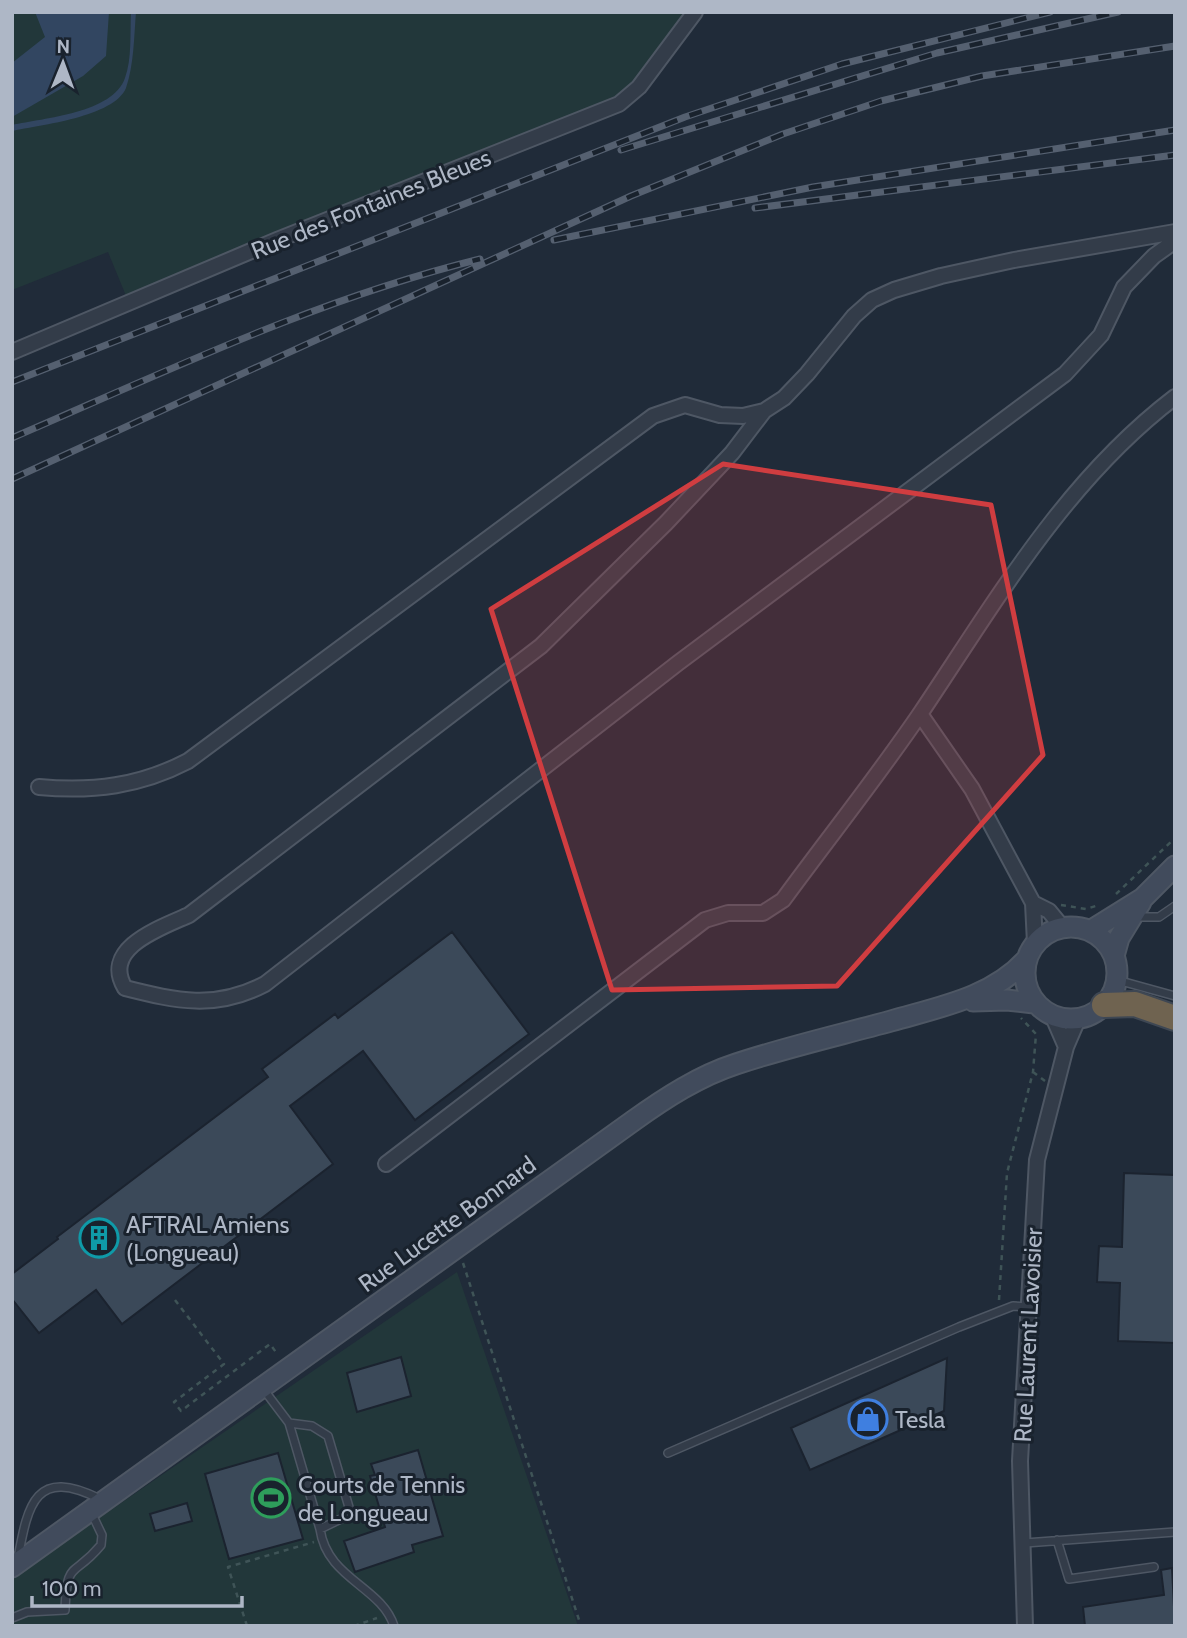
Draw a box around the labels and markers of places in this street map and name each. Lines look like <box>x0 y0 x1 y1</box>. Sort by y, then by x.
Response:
place label: AFTRAL Amiens (Longueau) <box>126 1210 290 1267</box>
building icon: AFTRAL Amiens (Longueau) <box>78 1217 120 1259</box>
shop icon: Tesla <box>847 1398 889 1440</box>
place label: Tesla <box>895 1405 946 1434</box>
place label: Courts de Tennis de Longueau <box>298 1470 465 1527</box>
sports icon: Courts de Tennis de Longueau <box>250 1477 292 1519</box>

